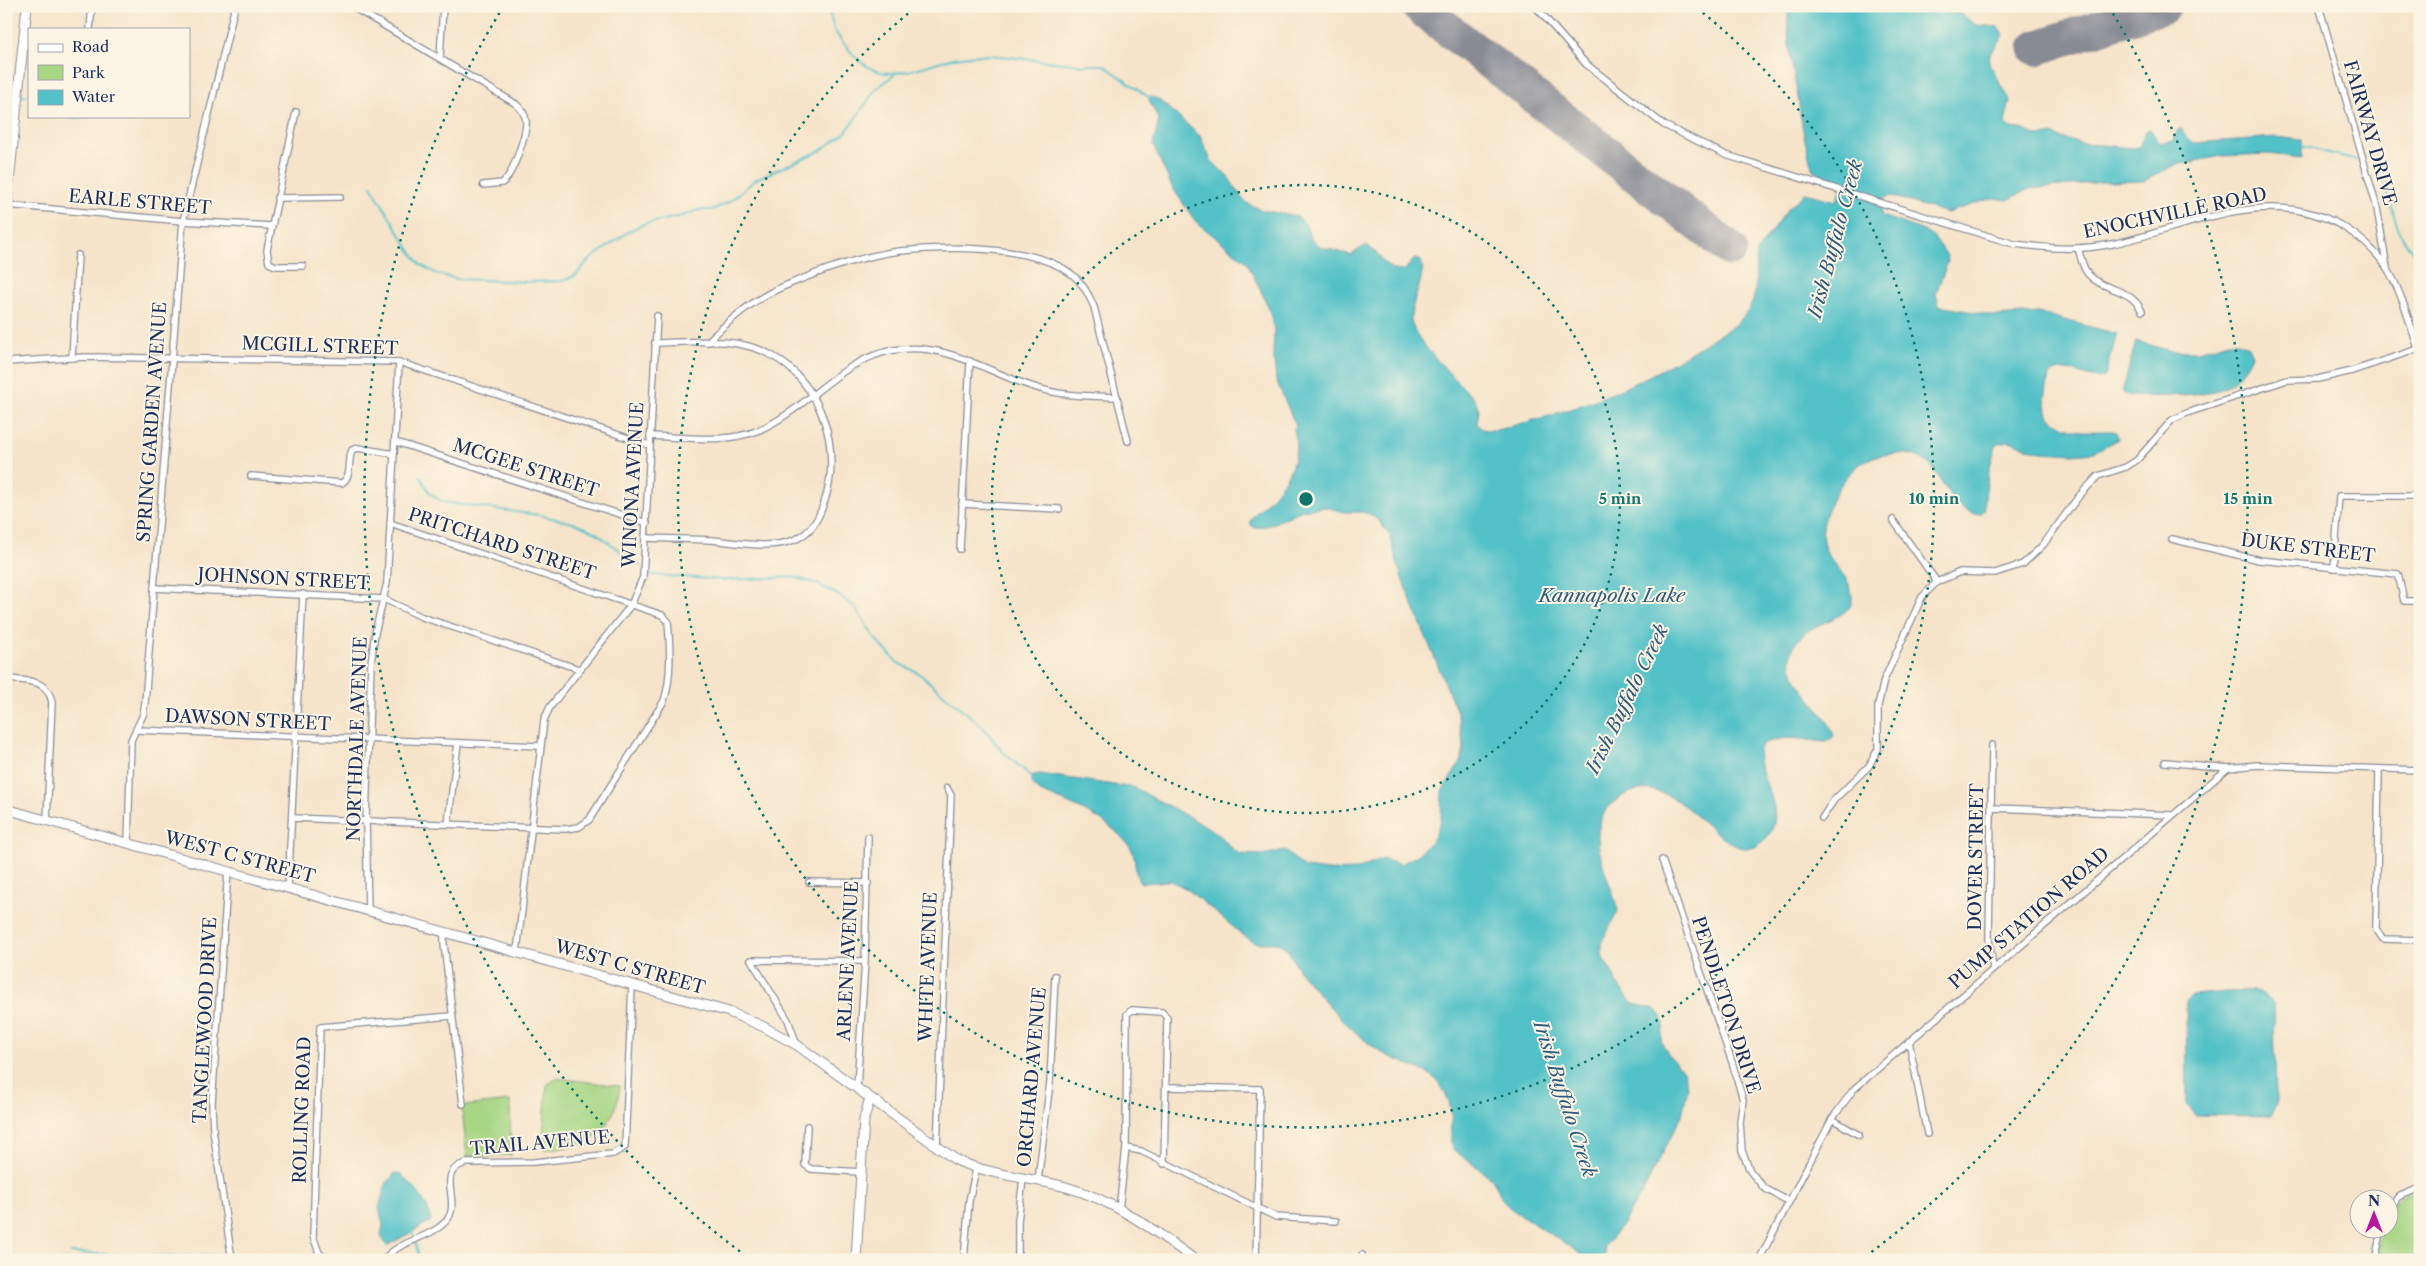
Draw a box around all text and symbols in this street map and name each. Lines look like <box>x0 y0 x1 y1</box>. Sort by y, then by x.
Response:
legend <box>28 28 190 118</box>
text: Road <box>72 37 109 56</box>
street label: FAIRWAY DRIVE <box>2339 58 2401 208</box>
text: Park <box>72 63 106 82</box>
text: Water <box>71 87 116 106</box>
water label: Irish Buffalo Creek <box>1802 157 1867 323</box>
street label: ENOCHVILLE ROAD <box>2081 183 2269 243</box>
street label: EARLE STREET <box>67 185 213 219</box>
street label: SPRING GARDEN AVENUE <box>133 301 171 543</box>
street label: MCGILL STREET <box>241 332 399 360</box>
street label: WINONA AVENUE <box>618 402 648 569</box>
street label: MCGEE STREET <box>450 434 602 502</box>
text: 5 min <box>1599 489 1642 508</box>
text: 10 min <box>1909 489 1960 508</box>
text: 15 min <box>2223 489 2273 508</box>
centre of rings <box>1297 490 1315 508</box>
street label: PRITCHARD STREET <box>405 503 599 585</box>
street label: DUKE STREET <box>2240 529 2377 567</box>
street label: JOHNSON STREET <box>194 563 371 595</box>
water label: Kannapolis Lake <box>1537 584 1686 607</box>
water label: Irish Buffalo Creek <box>1580 620 1673 779</box>
street label: NORTHDALE AVENUE <box>342 636 372 842</box>
street label: DAWSON STREET <box>164 705 332 735</box>
street label: DOVER STREET <box>1964 783 1988 931</box>
street label: WEST C STREET <box>161 826 318 888</box>
street label: PUMP STATION ROAD <box>1944 842 2114 994</box>
street label: ARLENE AVENUE <box>833 880 863 1043</box>
street label: WHITE AVENUE <box>914 892 942 1043</box>
street label: PENDLETON DRIVE <box>1687 913 1765 1097</box>
street label: TANGLEWOOD DRIVE <box>189 916 221 1124</box>
street label: WEST C STREET <box>551 935 708 999</box>
street label: ORCHARD AVENUE <box>1013 986 1051 1168</box>
water label: Irish Buffalo Creek <box>1528 1016 1601 1180</box>
street label: ROLLING ROAD <box>288 1036 316 1184</box>
street label: TRAIL AVENUE <box>469 1126 611 1160</box>
north arrow <box>2348 1188 2398 1238</box>
text: N <box>2368 1192 2380 1210</box>

